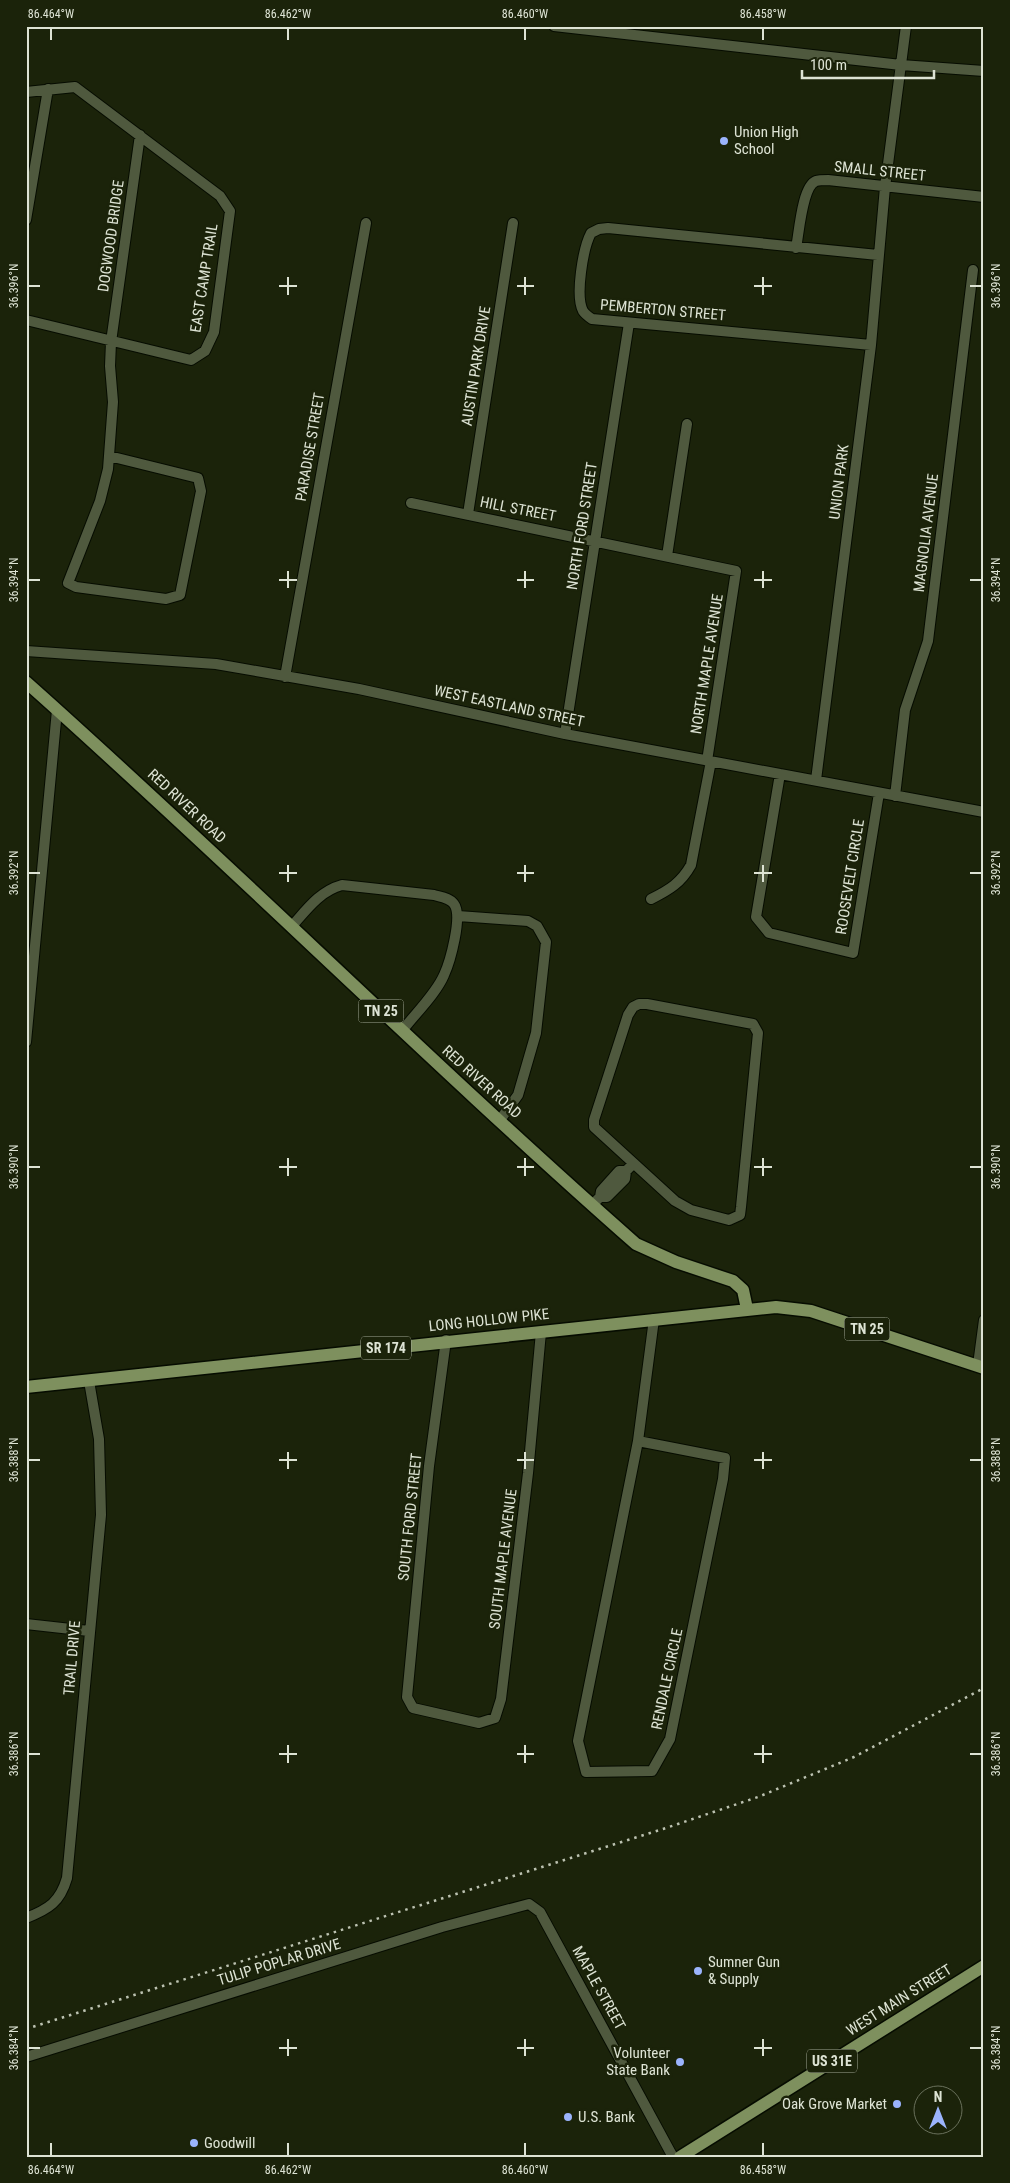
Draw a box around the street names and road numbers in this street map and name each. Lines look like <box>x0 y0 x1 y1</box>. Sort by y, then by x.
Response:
street label: SMALL STREET <box>833 157 927 185</box>
street label: DOGWOOD BRIDGE <box>94 179 128 293</box>
street label: EAST CAMP TRAIL <box>186 222 222 334</box>
street label: PEMBERTON STREET <box>600 296 727 324</box>
street label: AUSTIN PARK DRIVE <box>458 305 494 427</box>
street label: PARADISE STREET <box>292 391 328 503</box>
street label: UNION PARK <box>825 443 853 520</box>
street label: NORTH FORD STREET <box>563 461 601 591</box>
street label: MAGNOLIA AVENUE <box>910 473 942 593</box>
street label: HILL STREET <box>478 493 558 525</box>
street label: NORTH MAPLE AVENUE <box>687 593 727 735</box>
street label: WEST EASTLAND STREET <box>432 681 586 731</box>
street label: RED RIVER ROAD <box>144 765 230 847</box>
street label: ROOSEVELT CIRCLE <box>832 818 868 936</box>
road number: TN 25 <box>358 999 404 1022</box>
street label: RED RIVER ROAD <box>439 1042 525 1122</box>
street label: LONG HOLLOW PIKE <box>428 1305 550 1335</box>
road number: TN 25 <box>844 1318 890 1340</box>
road number: SR 174 <box>361 1336 411 1360</box>
street label: SOUTH FORD STREET <box>394 1452 426 1582</box>
street label: SOUTH MAPLE AVENUE <box>485 1488 521 1630</box>
street label: TRAIL DRIVE <box>60 1620 84 1696</box>
street label: RENDALE CIRCLE <box>647 1627 687 1731</box>
street label: TULIP POPLAR DRIVE <box>215 1935 343 1989</box>
street label: MAPLE STREET <box>569 1943 629 2033</box>
street label: WEST MAIN STREET <box>843 1960 955 2040</box>
road number: US 31E <box>807 2050 857 2072</box>

